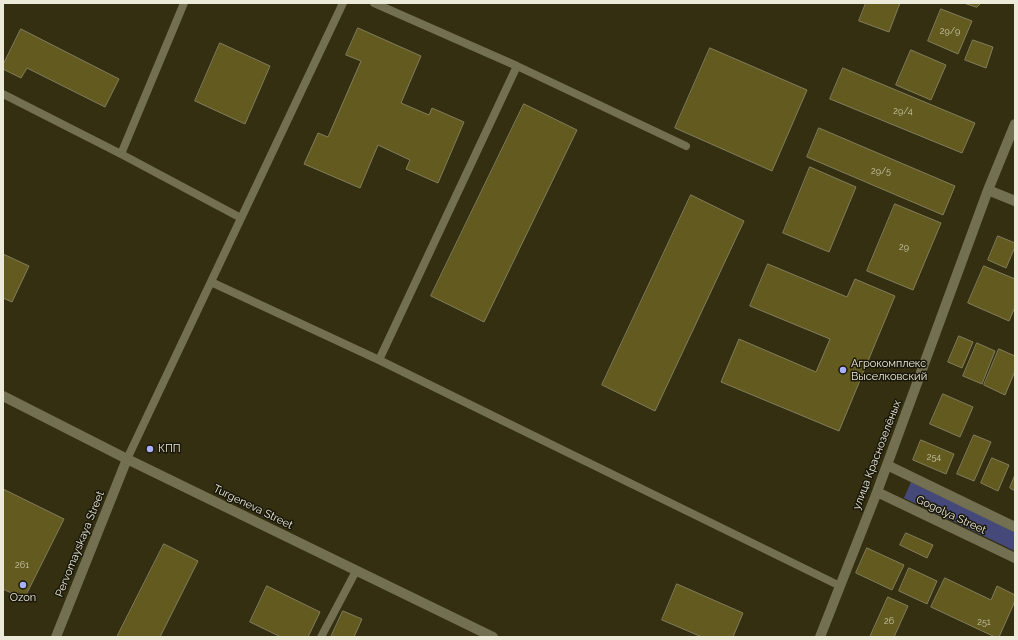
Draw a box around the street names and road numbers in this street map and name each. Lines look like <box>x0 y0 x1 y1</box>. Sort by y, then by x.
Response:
street label: улица Краснозелёных <box>850 398 904 512</box>
street label: Turgeneva Street <box>211 482 295 532</box>
street label: Pervomayskaya Street <box>53 489 107 599</box>
street label: Gogolya Street <box>914 493 988 537</box>

